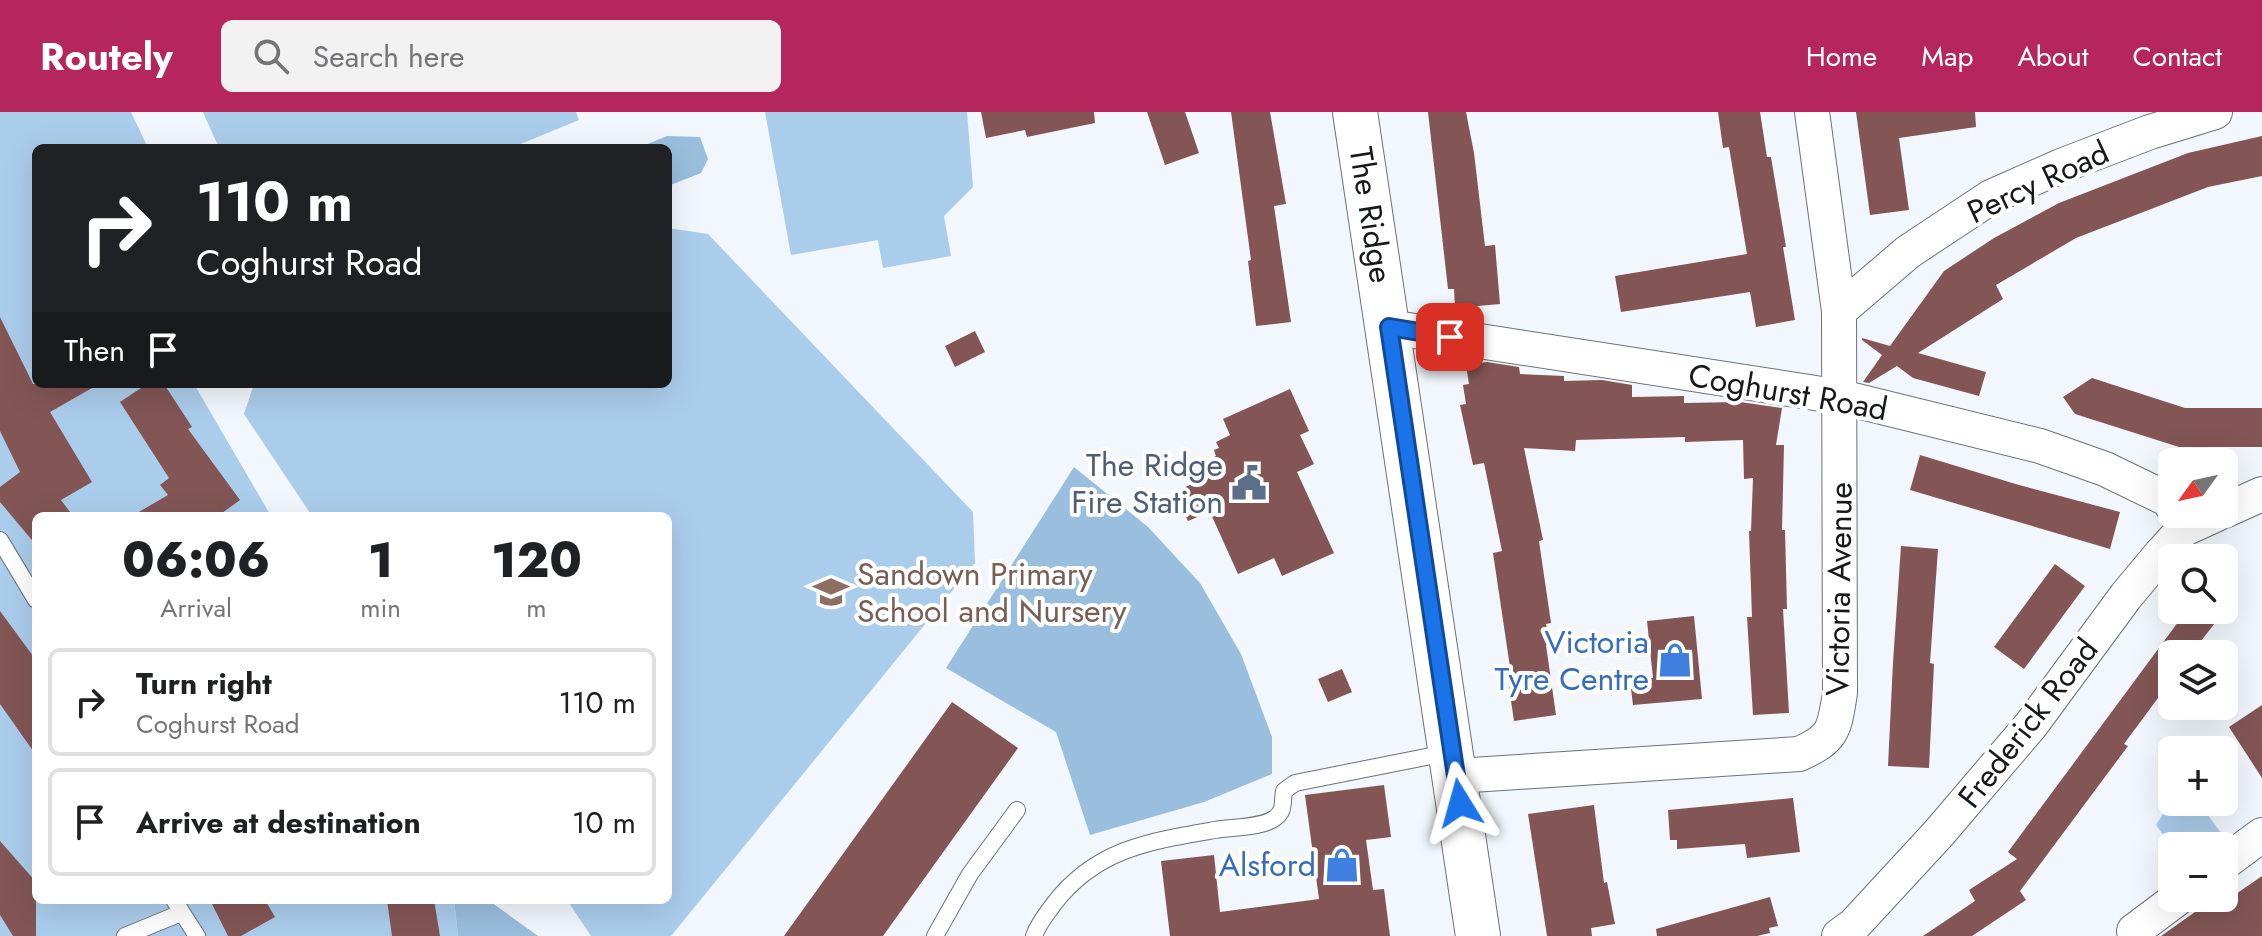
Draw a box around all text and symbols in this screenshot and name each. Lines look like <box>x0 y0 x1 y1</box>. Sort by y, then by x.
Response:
search box <box>221 20 781 92</box>
text: Routely <box>40 29 173 84</box>
icon: search <box>249 34 293 78</box>
text: Search here <box>313 35 465 78</box>
text: Home <box>1806 36 1877 77</box>
text: Map <box>1921 36 1973 77</box>
text: About <box>2017 36 2089 77</box>
text: Contact <box>2133 36 2222 77</box>
street label: Percy Road <box>1960 129 2116 235</box>
street label: The Ridge <box>1338 144 1404 286</box>
text: 110 m <box>196 161 353 242</box>
icon: right <box>64 176 168 280</box>
text: Coghurst Road <box>196 236 423 288</box>
pin <box>1416 303 1484 371</box>
icon: arrive <box>1428 315 1472 359</box>
icon: arrive <box>141 328 185 372</box>
text: Then <box>64 329 125 372</box>
street label: Coghurst Road <box>1685 352 1891 432</box>
place label: The Ridge Fire Station <box>1071 442 1223 525</box>
north arrow <box>2158 448 2238 528</box>
map controls <box>2158 448 2238 912</box>
public building icon: The Ridge Fire Station <box>1230 464 1268 502</box>
street label: Victoria Avenue <box>1814 482 1864 696</box>
text: 06:06 <box>122 526 270 595</box>
text: 1 <box>368 526 393 595</box>
text: 120 <box>491 526 582 595</box>
button: search <box>2158 544 2238 624</box>
place label: Sandown Primary School and Nursery <box>857 551 1127 634</box>
school or university icon: Sandown Primary School and Nursery <box>812 573 850 611</box>
text: Arrival <box>160 589 232 627</box>
text: min <box>360 589 401 627</box>
text: m <box>526 589 547 627</box>
place label: Victoria Tyre Centre <box>1495 619 1649 702</box>
street label: Frederick Road <box>1947 628 2109 818</box>
button: layers <box>2158 640 2238 720</box>
shop icon: Victoria Tyre Centre <box>1656 641 1694 679</box>
text: Turn right <box>136 662 272 705</box>
icon: right <box>68 680 112 724</box>
text: 110 m <box>559 681 636 724</box>
text: Coghurst Road <box>136 705 300 743</box>
button: + <box>2158 736 2238 816</box>
position arrow <box>1418 761 1502 845</box>
icon: arrive <box>68 800 112 844</box>
text: Arrive at destination <box>136 801 421 844</box>
text: 10 m <box>572 801 636 844</box>
button: − <box>2158 832 2238 912</box>
place label: Alsford <box>1219 842 1316 888</box>
shop icon: Alsford <box>1323 846 1361 884</box>

